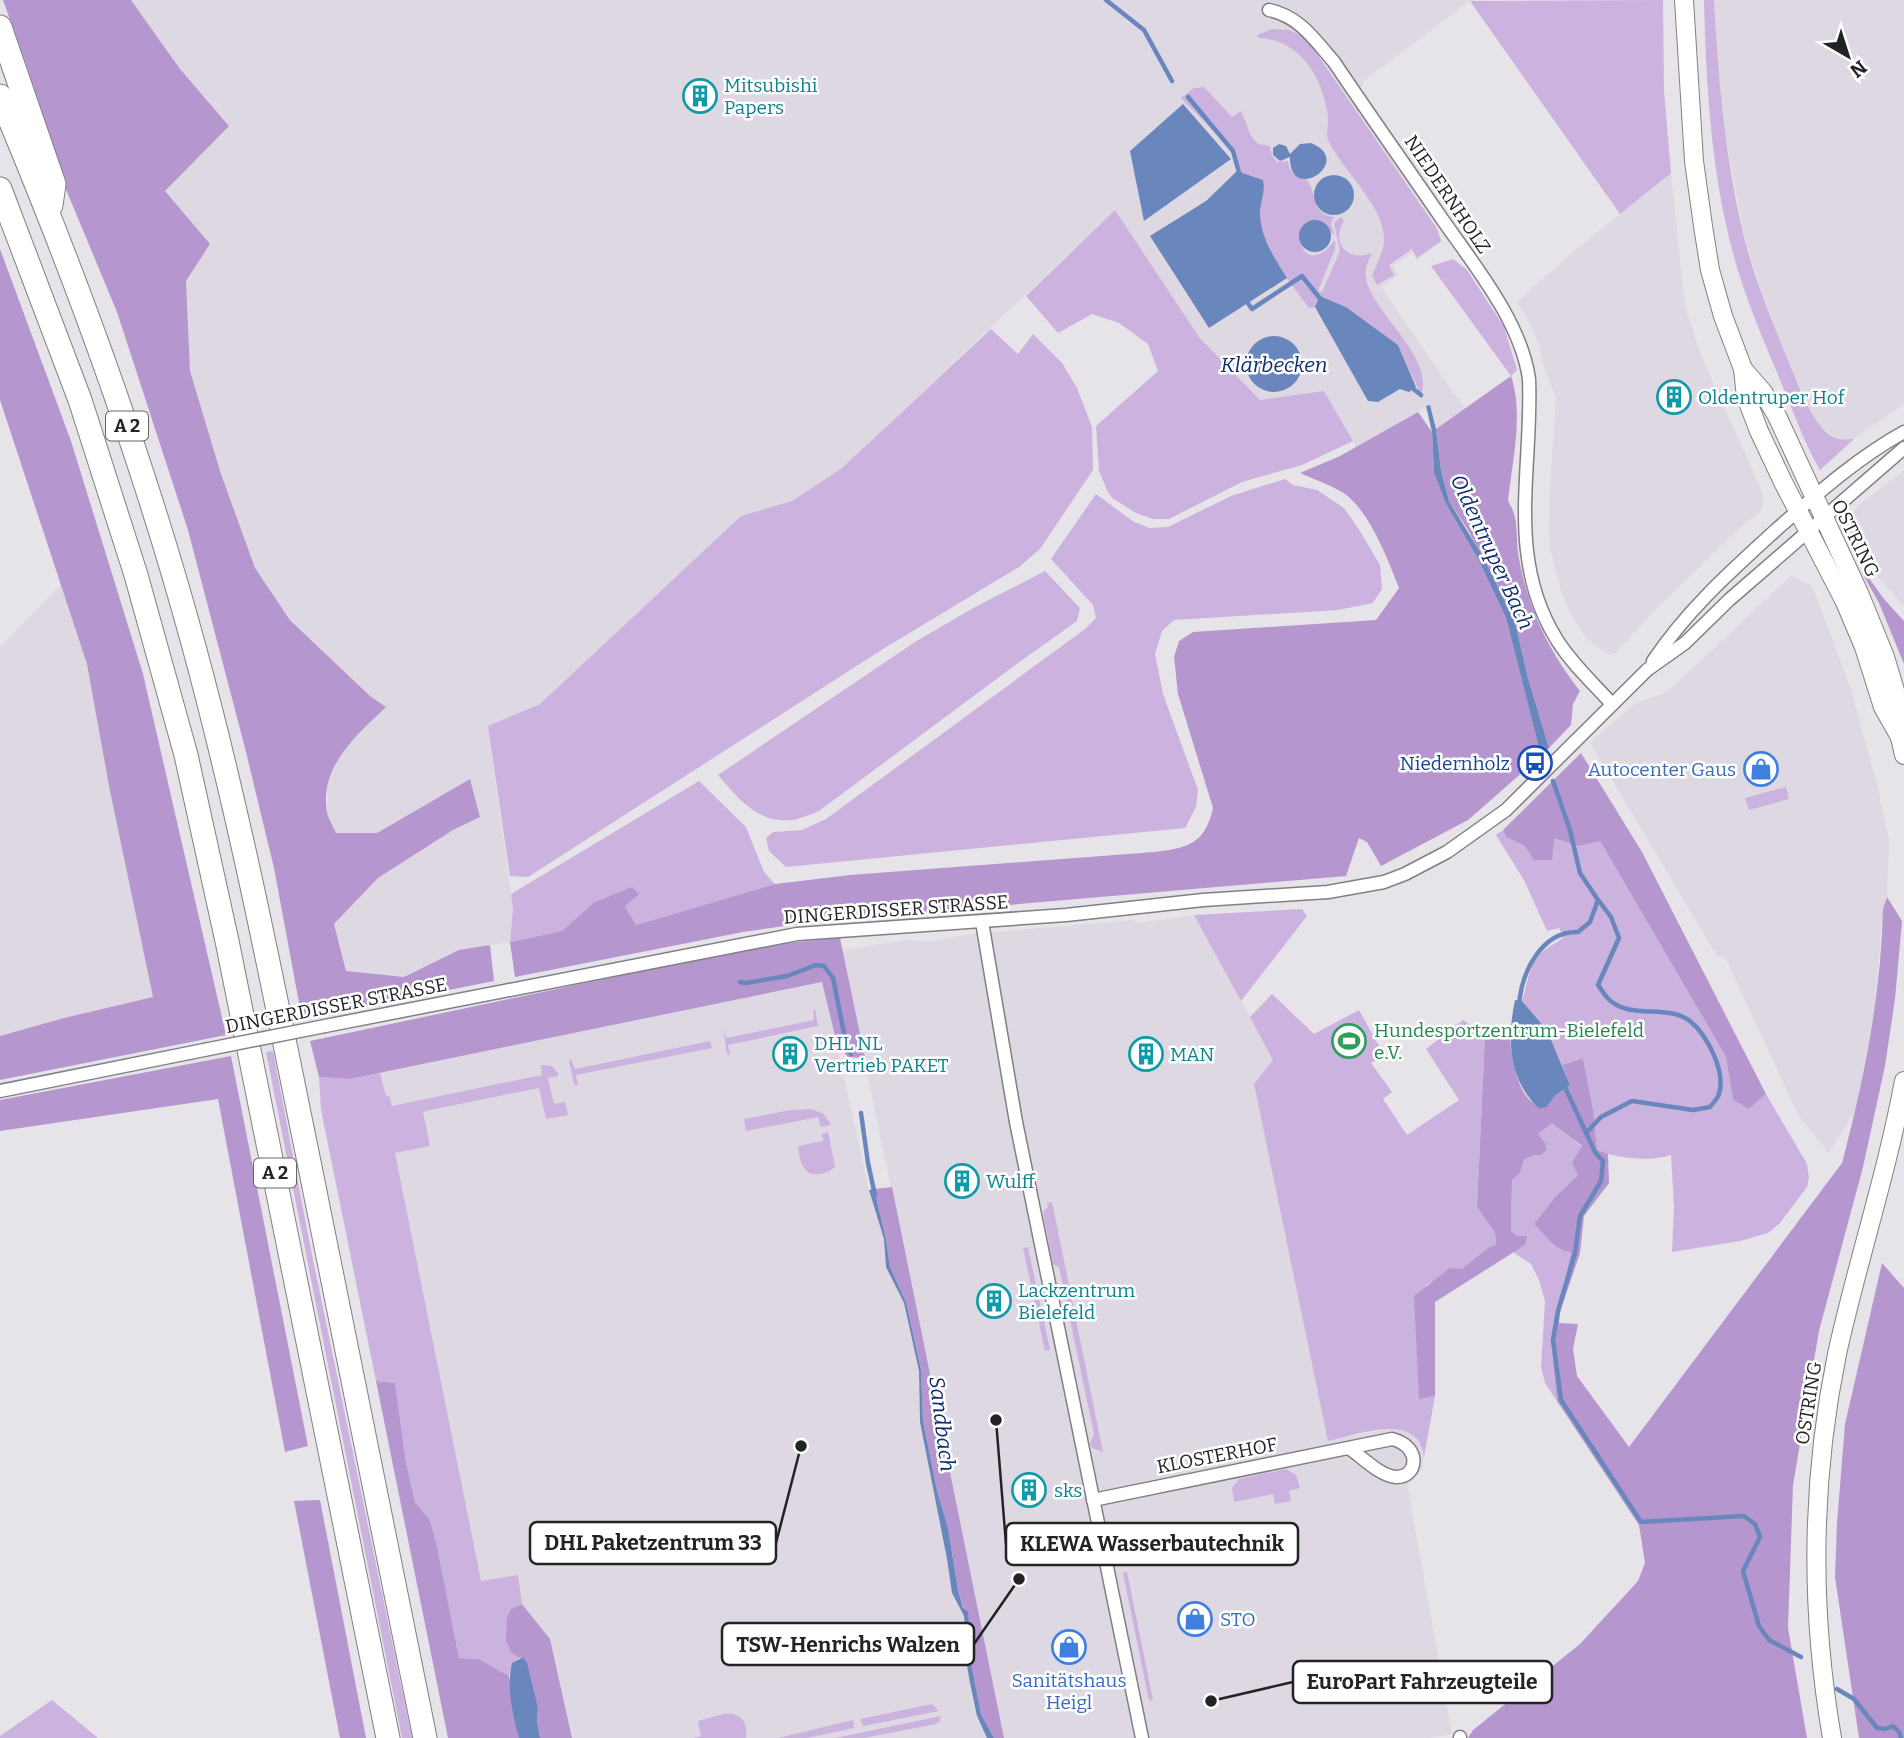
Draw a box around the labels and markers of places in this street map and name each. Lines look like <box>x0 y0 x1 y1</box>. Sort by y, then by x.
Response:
place label: Mitsubishi Papers <box>724 74 818 119</box>
building icon: Mitsubishi Papers <box>681 77 719 115</box>
building icon: Oldentruper Hof <box>1655 378 1693 416</box>
place label: Oldentruper Hof <box>1698 386 1846 409</box>
bus stop icon: Niedernholz <box>1516 744 1554 782</box>
shop icon: Autocenter Gaus <box>1742 750 1780 788</box>
place label: Niedernholz <box>1400 752 1510 775</box>
place label: Autocenter Gaus <box>1588 758 1736 781</box>
place label: Hundesportzentrum-Bielefeld e.V. <box>1374 1019 1644 1064</box>
sports icon: Hundesportzentrum-Bielefeld e.V. <box>1330 1022 1368 1060</box>
place label: DHL NL Vertrieb PAKET <box>814 1032 949 1077</box>
building icon: DHL NL Vertrieb PAKET <box>771 1035 809 1073</box>
building icon: MAN <box>1127 1035 1165 1073</box>
place label: MAN <box>1170 1043 1214 1066</box>
building icon: Wulff <box>943 1162 981 1200</box>
place label: Wulff <box>986 1170 1036 1193</box>
place label: Lackzentrum Bielefeld <box>1018 1279 1135 1324</box>
building icon: Lackzentrum Bielefeld <box>975 1282 1013 1320</box>
building icon: sks <box>1010 1471 1048 1509</box>
place label: sks <box>1054 1479 1082 1502</box>
callout: DHL Paketzentrum 33 <box>530 1522 776 1564</box>
callout: KLEWA Wasserbautechnik <box>1006 1523 1298 1565</box>
shop icon: STO <box>1176 1600 1214 1638</box>
place label: STO <box>1220 1608 1256 1631</box>
callout: TSW-Henrichs Walzen <box>722 1623 974 1665</box>
shop icon: Sanitätshaus Heigl <box>1050 1628 1088 1666</box>
callout: EuroPart Fahrzeugteile <box>1293 1661 1552 1703</box>
place label: Sanitätshaus Heigl <box>1012 1669 1126 1714</box>

